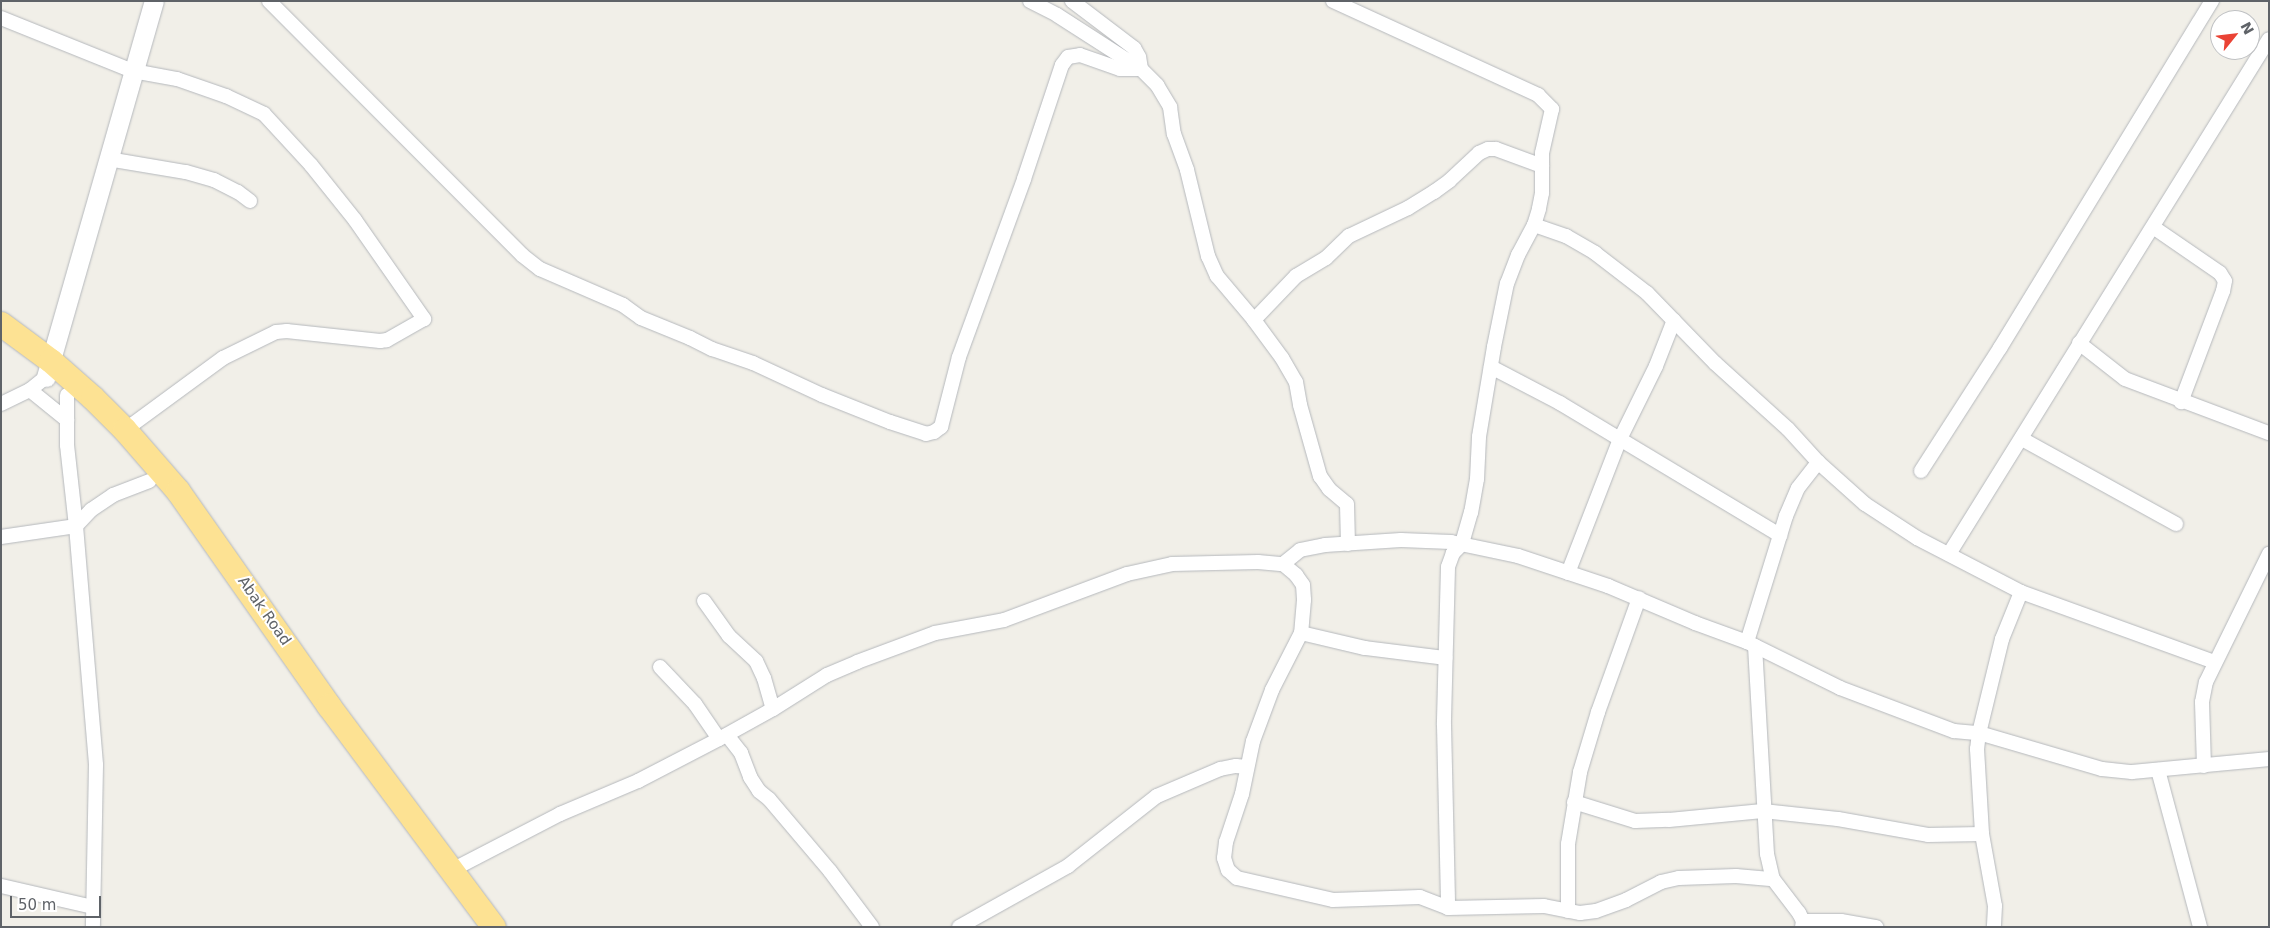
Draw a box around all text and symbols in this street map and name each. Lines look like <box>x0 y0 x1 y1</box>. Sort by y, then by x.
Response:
north arrow <box>2210 10 2260 60</box>
text: N <box>2237 19 2257 37</box>
street label: Abak Road <box>234 573 294 649</box>
scale bar <box>12 886 104 918</box>
text: 50 m <box>18 896 56 914</box>

